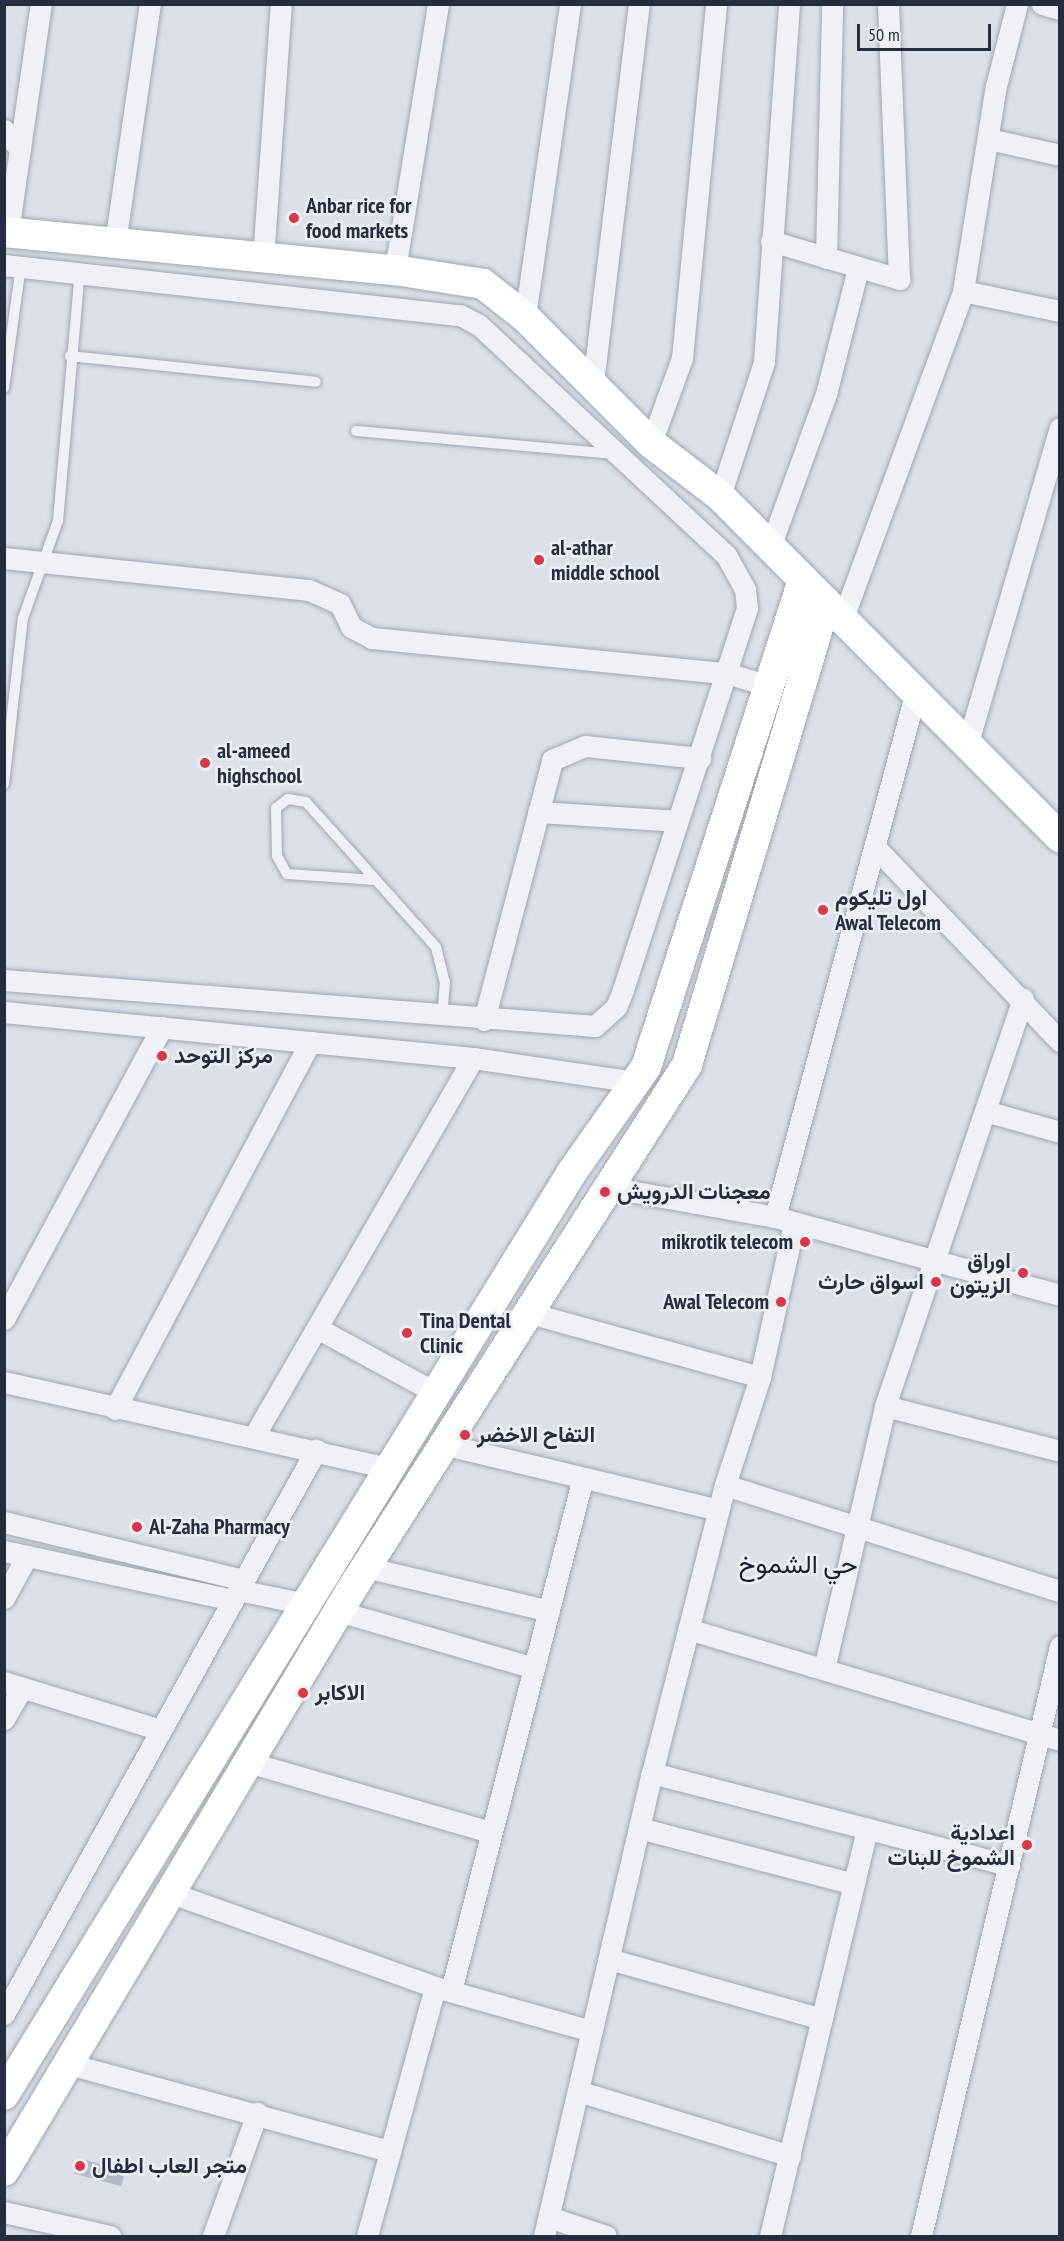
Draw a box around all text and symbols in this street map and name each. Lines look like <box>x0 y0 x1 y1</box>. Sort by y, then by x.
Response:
scale bar <box>860 12 994 50</box>
text: 50 m <box>868 23 900 46</box>
place label: Anbar rice for food markets <box>306 192 412 243</box>
marker: Anbar rice for food markets <box>287 211 301 225</box>
place label: al-athar middle school <box>551 534 660 586</box>
marker: al-athar middle school <box>532 553 546 567</box>
place label: al-ameed highschool <box>217 737 302 788</box>
marker: al-ameed highschool <box>198 756 212 770</box>
place label: اول تليكوم Awal Telecom <box>835 884 941 936</box>
marker: اول تليكوم Awal Telecom <box>816 903 830 917</box>
place label: مركز التوحد <box>174 1043 273 1069</box>
marker: مركز التوحد <box>155 1049 169 1063</box>
place label: معجنات الدرويش <box>617 1179 771 1205</box>
marker: معجنات الدرويش <box>598 1185 612 1199</box>
place label: mikrotik telecom <box>661 1229 793 1255</box>
marker: mikrotik telecom <box>798 1235 812 1249</box>
place label: اوراق الزيتون <box>950 1247 1011 1298</box>
marker: اوراق الزيتون <box>1016 1266 1030 1280</box>
place label: اسواق حارث <box>818 1269 924 1295</box>
marker: اسواق حارث <box>929 1275 943 1289</box>
place label: Awal Telecom <box>663 1289 769 1315</box>
marker: Awal Telecom <box>774 1295 788 1309</box>
place label: Tina Dental Clinic <box>420 1307 511 1358</box>
marker: Tina Dental Clinic <box>398 1324 416 1342</box>
place label: التفاح الاخضر <box>477 1422 595 1448</box>
marker: التفاح الاخضر <box>458 1428 472 1442</box>
place label: Al-Zaha Pharmacy <box>149 1514 290 1540</box>
marker: Al-Zaha Pharmacy <box>130 1520 144 1534</box>
district label: حي الشموخ <box>738 1548 858 1580</box>
place label: الاكابر <box>315 1680 365 1706</box>
marker: الاكابر <box>296 1686 310 1700</box>
place label: اعدادية الشموخ للبنات <box>888 1819 1015 1870</box>
marker: اعدادية الشموخ للبنات <box>1020 1838 1034 1852</box>
place label: متجر العاب اطفال <box>92 2153 247 2179</box>
marker: متجر العاب اطفال <box>73 2159 87 2173</box>

